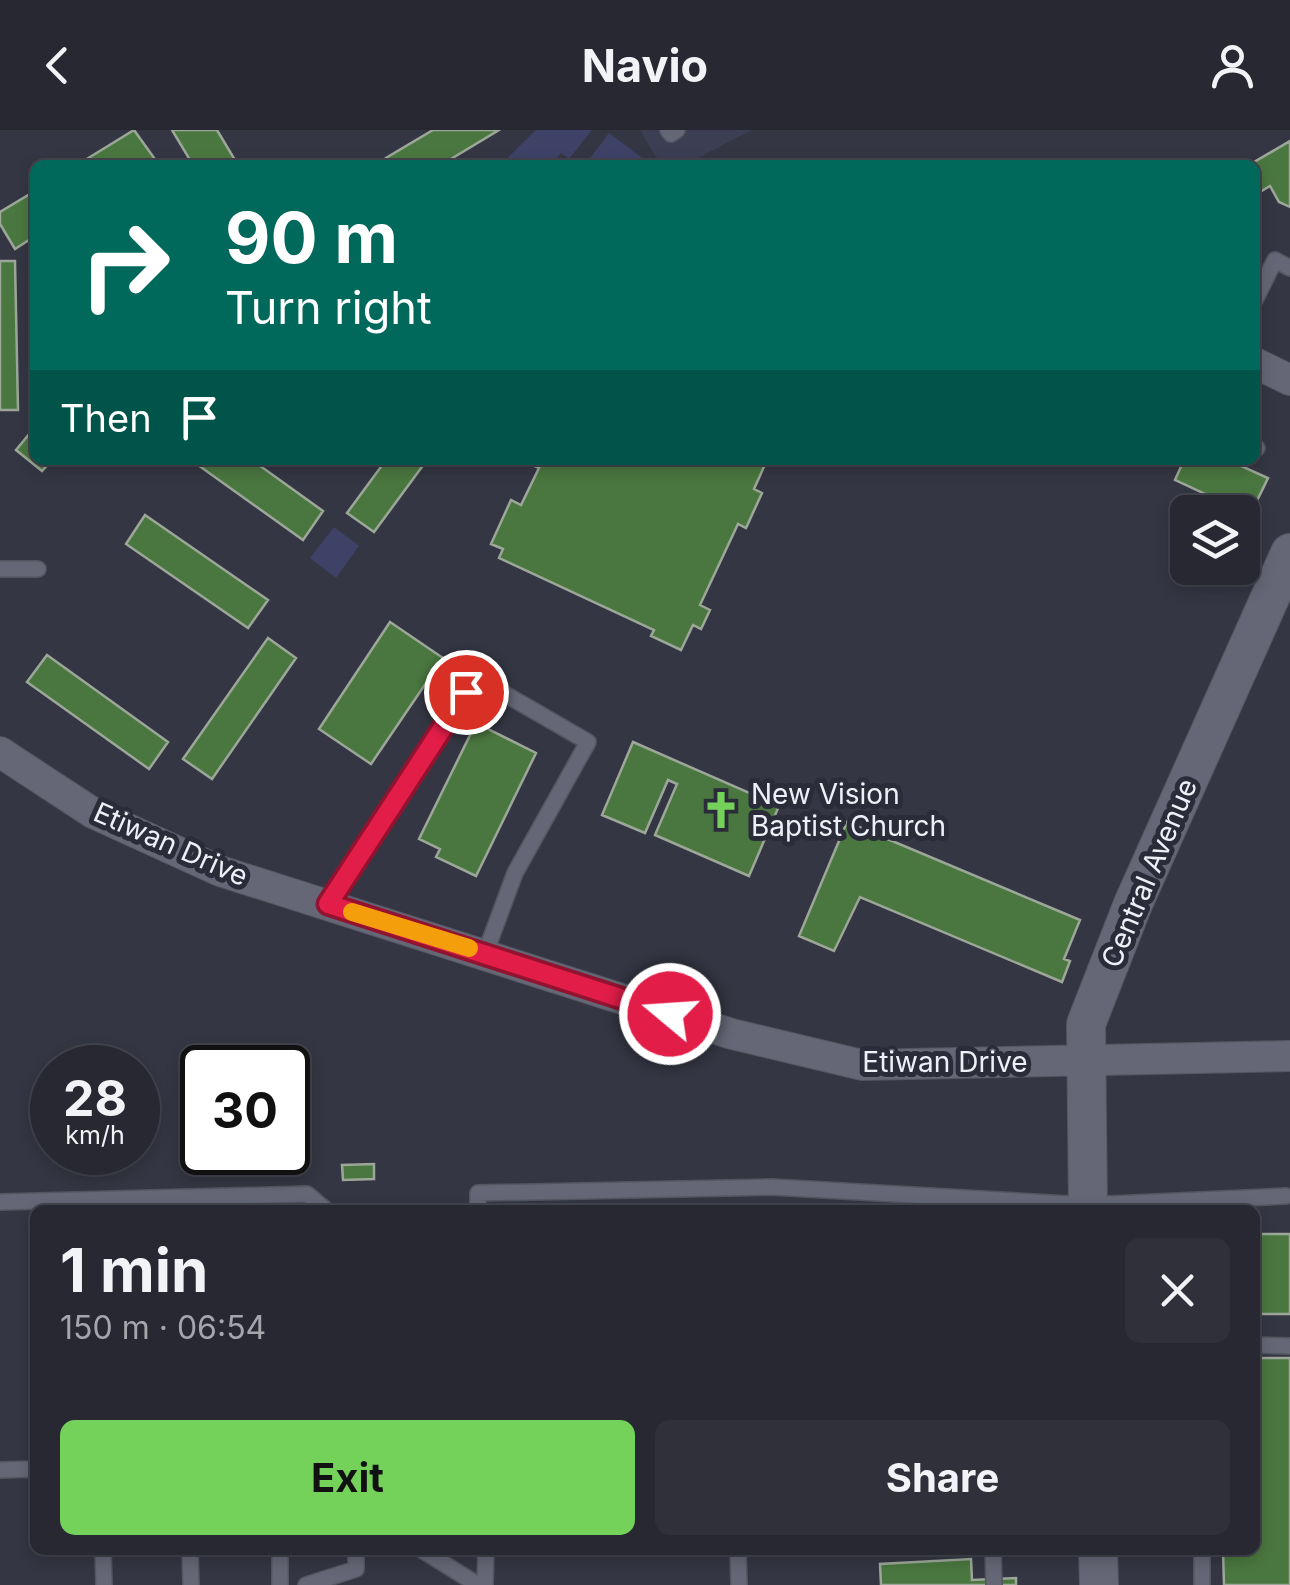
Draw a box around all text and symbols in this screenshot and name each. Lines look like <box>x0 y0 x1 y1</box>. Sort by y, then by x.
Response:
icon: back <box>30 38 85 93</box>
text: Navio <box>582 38 708 93</box>
icon: person <box>1205 38 1260 93</box>
text: 90 m <box>225 195 398 280</box>
icon: right <box>60 200 190 330</box>
text: Turn right <box>225 280 432 335</box>
icon: arrive <box>172 390 227 445</box>
text: Then <box>60 395 152 441</box>
map controls <box>1170 495 1260 585</box>
button: layers <box>1170 495 1260 585</box>
pin <box>424 650 509 735</box>
icon: arrive <box>439 665 494 720</box>
street label: Central Avenue <box>1094 773 1204 973</box>
place label: New Vision Baptist Church <box>751 777 946 843</box>
church icon: New Vision Baptist Church <box>700 789 742 831</box>
street label: Etiwan Drive <box>89 795 253 893</box>
position arrow <box>618 962 722 1066</box>
speed limit sign: 30 <box>180 1045 310 1175</box>
street label: Etiwan Drive <box>862 1045 1028 1079</box>
text: 28 <box>63 1068 127 1128</box>
text: km/h <box>65 1120 125 1150</box>
text: 1 min <box>60 1234 208 1306</box>
button: close <box>1125 1238 1230 1343</box>
text: 150 m · 06:54 <box>60 1308 266 1347</box>
button: Exit <box>60 1420 635 1535</box>
button: Share <box>655 1420 1230 1535</box>

